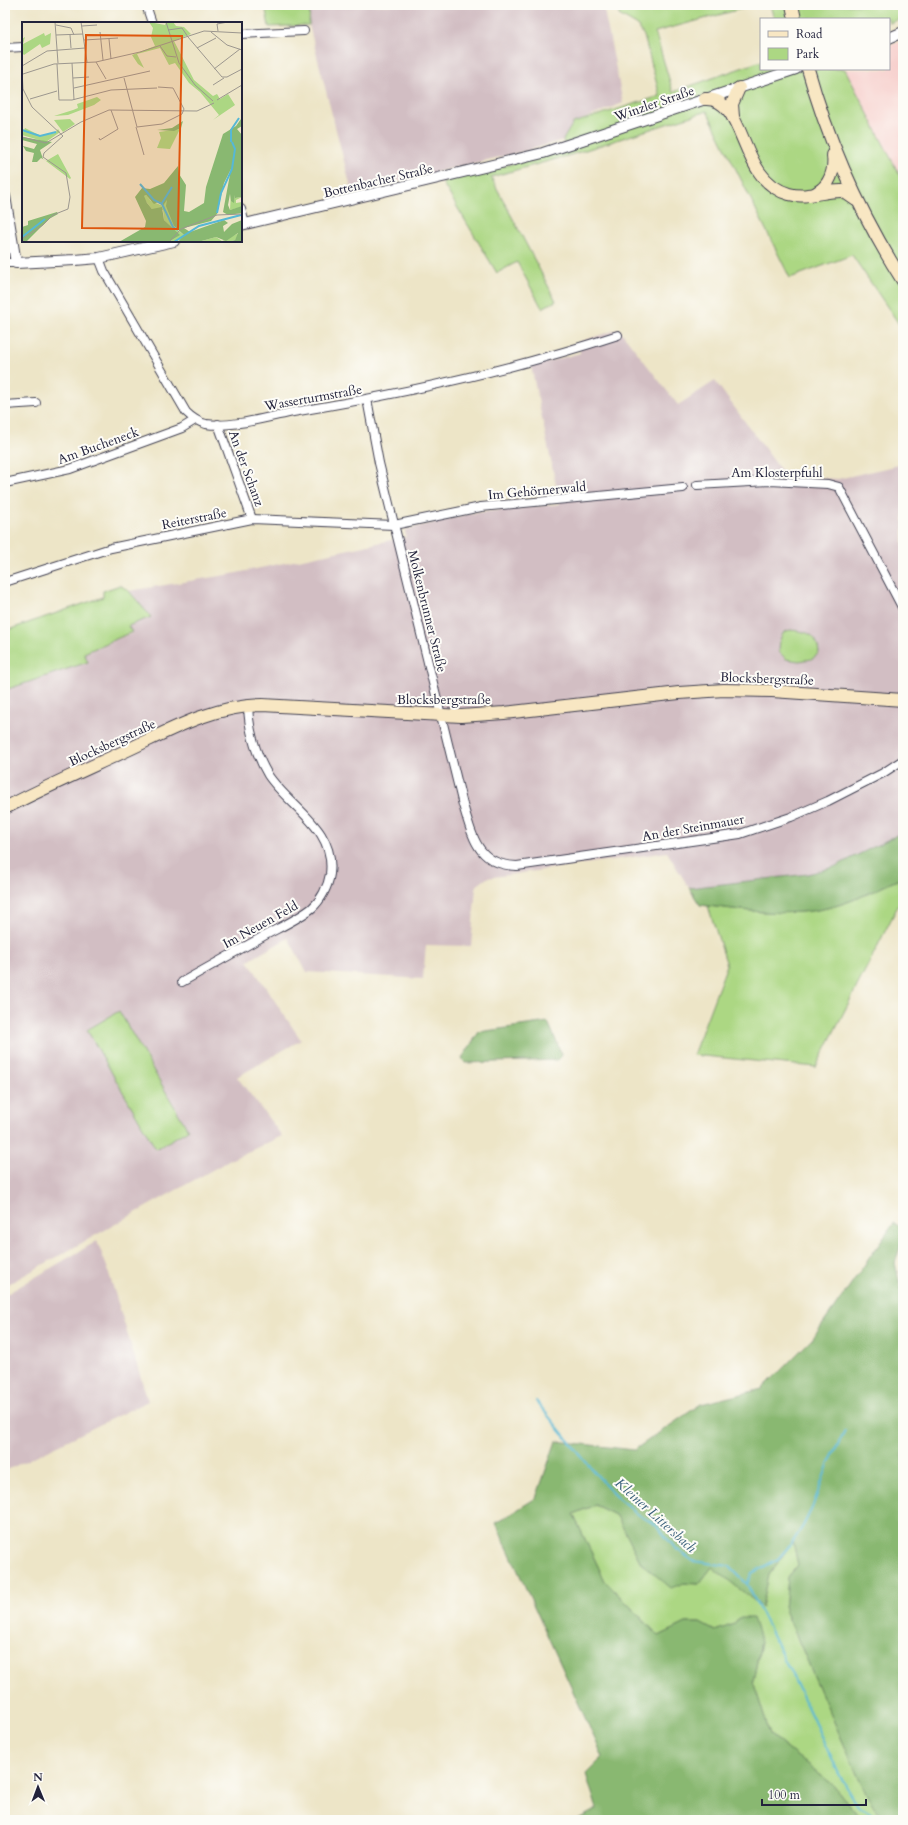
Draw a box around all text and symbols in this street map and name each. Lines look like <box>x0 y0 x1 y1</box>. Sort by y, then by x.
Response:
legend <box>760 18 890 70</box>
inset map <box>22 22 242 242</box>
text: Road <box>796 26 823 42</box>
text: Park <box>796 46 820 62</box>
street label: Winzler Straße <box>611 82 697 126</box>
street label: Bottenbacher Straße <box>322 160 435 202</box>
street label: Wasserturmstraße <box>262 381 363 416</box>
street label: Am Bucheneck <box>55 423 141 469</box>
street label: An der Schanz <box>224 428 268 509</box>
street label: Am Klosterpfuhl <box>731 464 823 482</box>
street label: Im Gehörnerwald <box>487 478 587 504</box>
street label: Reiterstraße <box>160 504 228 534</box>
street label: Molkenbrunner Straße <box>403 548 451 674</box>
street label: Blocksbergstraße <box>720 668 814 690</box>
street label: Blocksbergstraße <box>397 691 491 709</box>
street label: Blocksbergstraße <box>66 715 159 771</box>
street label: An der Steinmauer <box>641 810 746 846</box>
street label: Im Neuen Feld <box>220 897 301 953</box>
water label: Kleiner Littersbach <box>611 1474 701 1557</box>
north arrow <box>18 1767 58 1807</box>
text: N <box>33 1770 43 1785</box>
scale bar <box>762 1781 866 1807</box>
text: 100 m <box>768 1787 801 1803</box>

